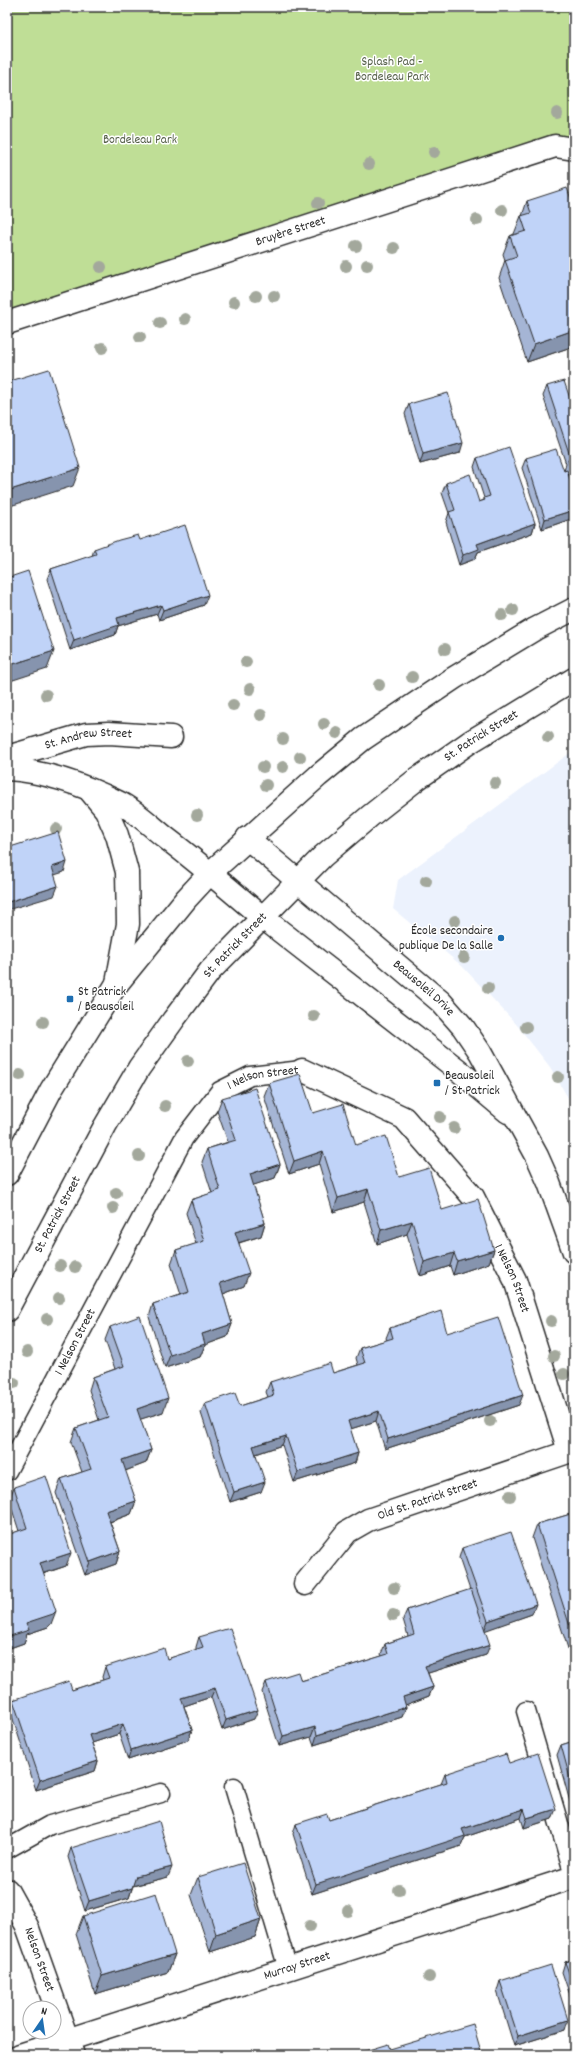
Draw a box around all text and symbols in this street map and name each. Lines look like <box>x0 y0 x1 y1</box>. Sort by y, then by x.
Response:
park label: Splash Pad - Bordeleau Park <box>355 53 429 87</box>
park label: Bordeleau Park <box>103 131 177 150</box>
street label: Bruyère Street <box>253 211 328 252</box>
street label: St. Patrick Street <box>440 705 522 767</box>
street label: St. Andrew Street <box>43 723 133 755</box>
street label: St. Patrick Street <box>199 908 272 982</box>
place label: École secondaire publique De la Salle <box>399 922 493 956</box>
marker: École secondaire publique De la Salle <box>496 933 506 943</box>
street label: Beausoleil Drive <box>388 955 459 1021</box>
place label: St Patrick / Beausoleil <box>78 983 134 1017</box>
marker: St Patrick / Beausoleil <box>65 994 75 1004</box>
street label: 1 Nelson Street <box>224 1061 300 1095</box>
place label: Beausoleil / St Patrick <box>445 1067 500 1101</box>
marker: Beausoleil / St Patrick <box>432 1078 442 1088</box>
street label: St. Patrick Street <box>29 1173 86 1257</box>
street label: 1 Nelson Street <box>489 1241 534 1315</box>
street label: 1 Nelson Street <box>50 1305 101 1379</box>
street label: Old St. Patrick Street <box>375 1474 480 1526</box>
street label: Nelson Street <box>19 1925 59 1995</box>
street label: Murray Street <box>261 1946 333 1986</box>
north arrow <box>22 2000 62 2040</box>
text: N <box>39 2004 49 2021</box>

